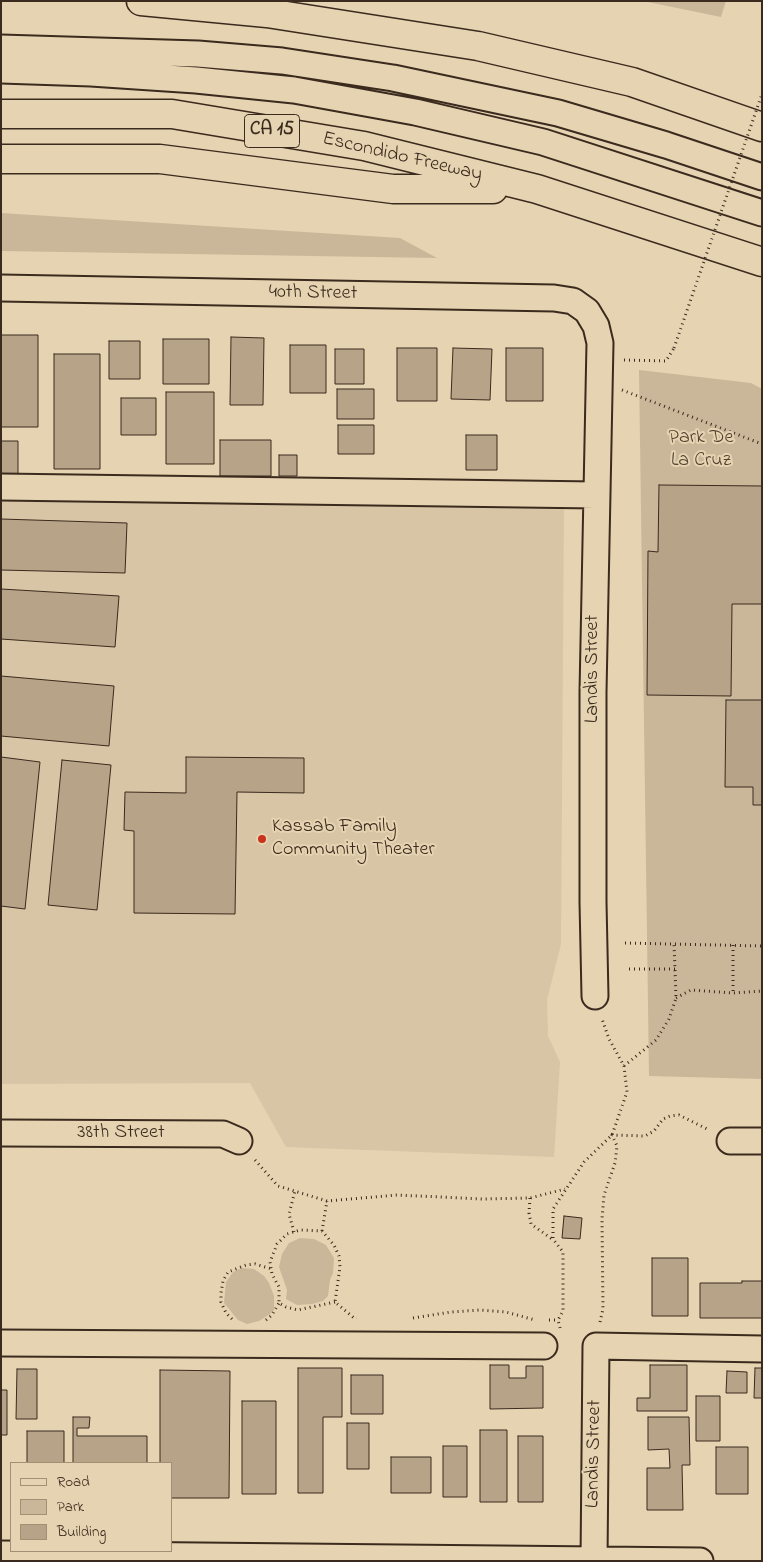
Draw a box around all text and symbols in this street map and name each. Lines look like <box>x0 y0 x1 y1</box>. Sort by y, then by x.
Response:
road number: CA 15 <box>244 114 300 148</box>
street label: Escondido Freeway <box>320 128 484 188</box>
street label: 40th Street <box>269 281 357 307</box>
park label: Park De La Cruz <box>669 427 733 474</box>
street label: Landis Street <box>582 615 606 723</box>
place label: Kassab Family Community Theater <box>272 816 435 863</box>
marker: Kassab Family Community Theater <box>256 833 268 845</box>
street label: 38th Street <box>77 1122 165 1146</box>
street label: Landis Street <box>582 1400 608 1508</box>
legend <box>10 1462 172 1552</box>
text: Road <box>57 1471 90 1493</box>
text: Park <box>57 1496 84 1518</box>
text: Building <box>57 1521 106 1543</box>

